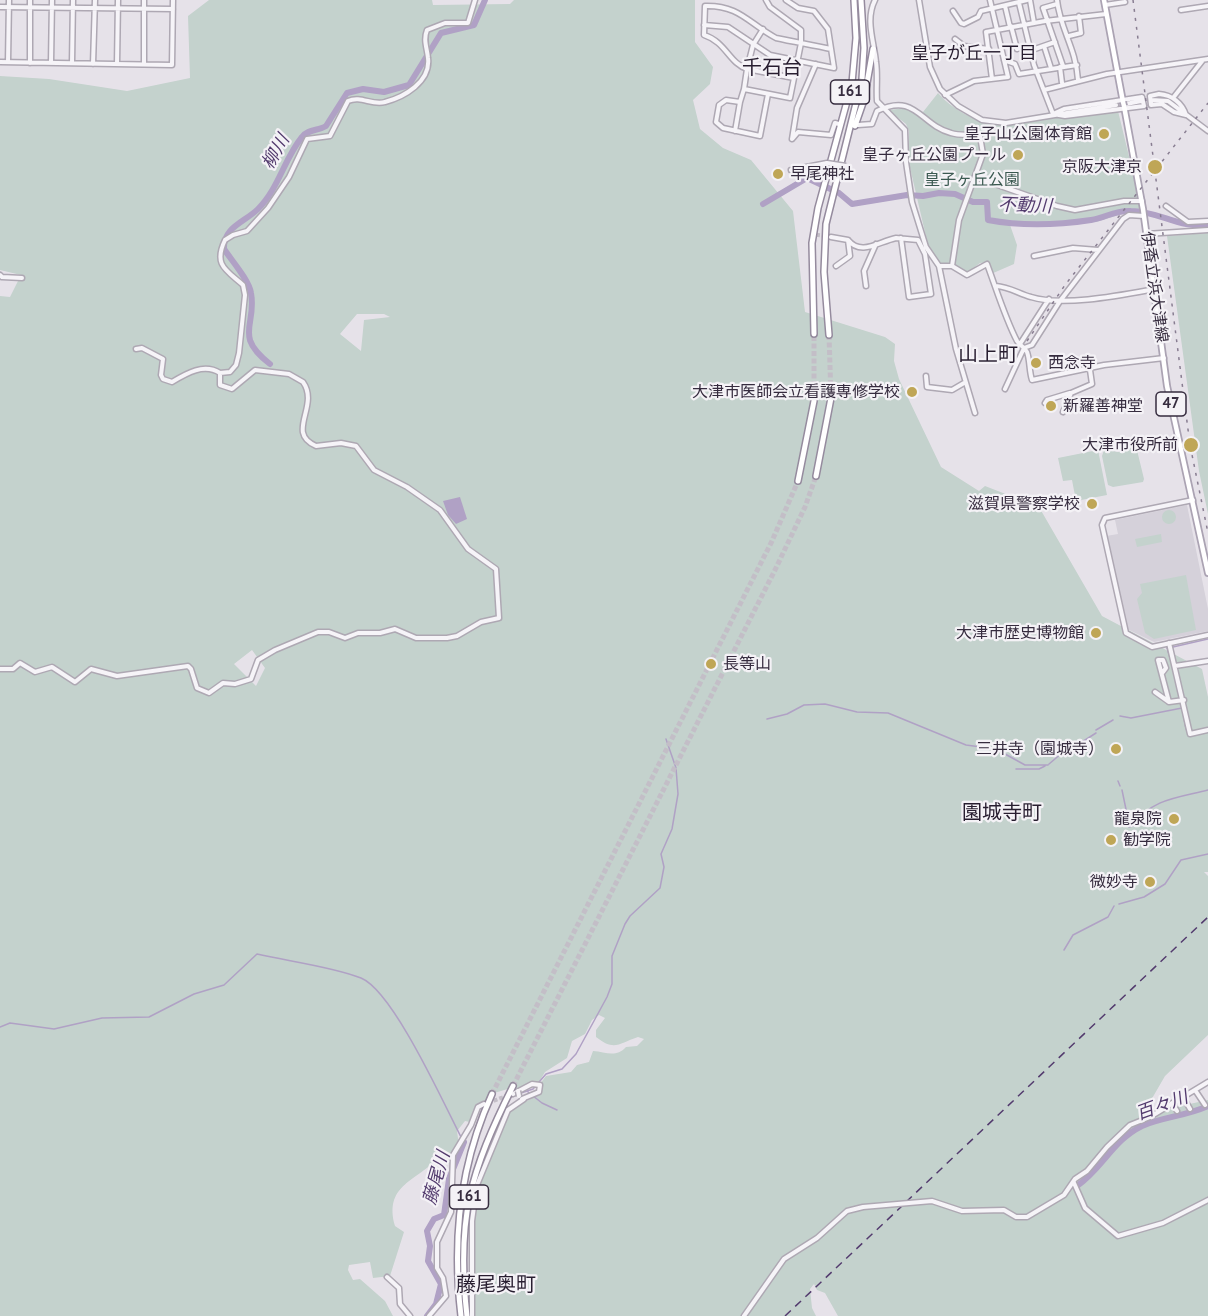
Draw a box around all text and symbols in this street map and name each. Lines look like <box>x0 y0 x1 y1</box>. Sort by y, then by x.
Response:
district label: 皇子が丘一丁目 <box>911 43 1037 65</box>
district label: 千石台 <box>742 56 802 80</box>
road number: 161 <box>830 80 870 104</box>
place label: 皇子山公園体育館 <box>964 124 1092 144</box>
marker: 皇子山公園体育館 <box>1097 127 1111 141</box>
water label: 柳川 <box>258 131 294 173</box>
place label: 皇子ヶ丘公園プール <box>862 145 1006 165</box>
marker: 皇子ヶ丘公園プール <box>1011 148 1025 162</box>
place label: 京阪大津京 <box>1062 157 1142 177</box>
marker: 京阪大津京 <box>1146 158 1164 176</box>
place label: 早尾神社 <box>790 164 854 184</box>
marker: 早尾神社 <box>771 167 785 181</box>
park label: 皇子ヶ丘公園 <box>924 170 1020 190</box>
water label: 不動川 <box>998 194 1052 218</box>
street label: 伊香立浜大津線 <box>1137 230 1171 344</box>
district label: 山上町 <box>958 343 1018 367</box>
place label: 西念寺 <box>1048 353 1096 373</box>
marker: 西念寺 <box>1029 356 1043 370</box>
place label: 大津市医師会立看護専修学校 <box>692 382 900 402</box>
marker: 大津市医師会立看護専修学校 <box>905 385 919 399</box>
road number: 47 <box>1156 392 1186 416</box>
place label: 新羅善神堂 <box>1063 396 1143 416</box>
marker: 新羅善神堂 <box>1044 399 1058 413</box>
place label: 大津市役所前 <box>1082 435 1178 455</box>
marker: 大津市役所前 <box>1182 436 1200 454</box>
place label: 滋賀県警察学校 <box>968 494 1080 514</box>
marker: 滋賀県警察学校 <box>1085 497 1099 511</box>
place label: 大津市歴史博物館 <box>956 623 1084 643</box>
marker: 大津市歴史博物館 <box>1089 626 1103 640</box>
place label: 長等山 <box>723 654 771 674</box>
marker: 長等山 <box>704 657 718 671</box>
place label: 三井寺（園城寺） <box>976 739 1104 759</box>
marker: 三井寺（園城寺） <box>1109 742 1123 756</box>
district label: 園城寺町 <box>962 801 1042 825</box>
place label: 龍泉院 <box>1114 809 1162 829</box>
marker: 龍泉院 <box>1167 812 1181 826</box>
place label: 勧学院 <box>1123 830 1171 850</box>
marker: 勧学院 <box>1104 833 1118 847</box>
place label: 微妙寺 <box>1090 872 1138 892</box>
marker: 微妙寺 <box>1143 875 1157 889</box>
water label: 百々川 <box>1133 1087 1191 1125</box>
water label: 藤尾川 <box>419 1149 455 1207</box>
road number: 161 <box>450 1185 488 1209</box>
district label: 藤尾奥町 <box>456 1273 536 1297</box>

